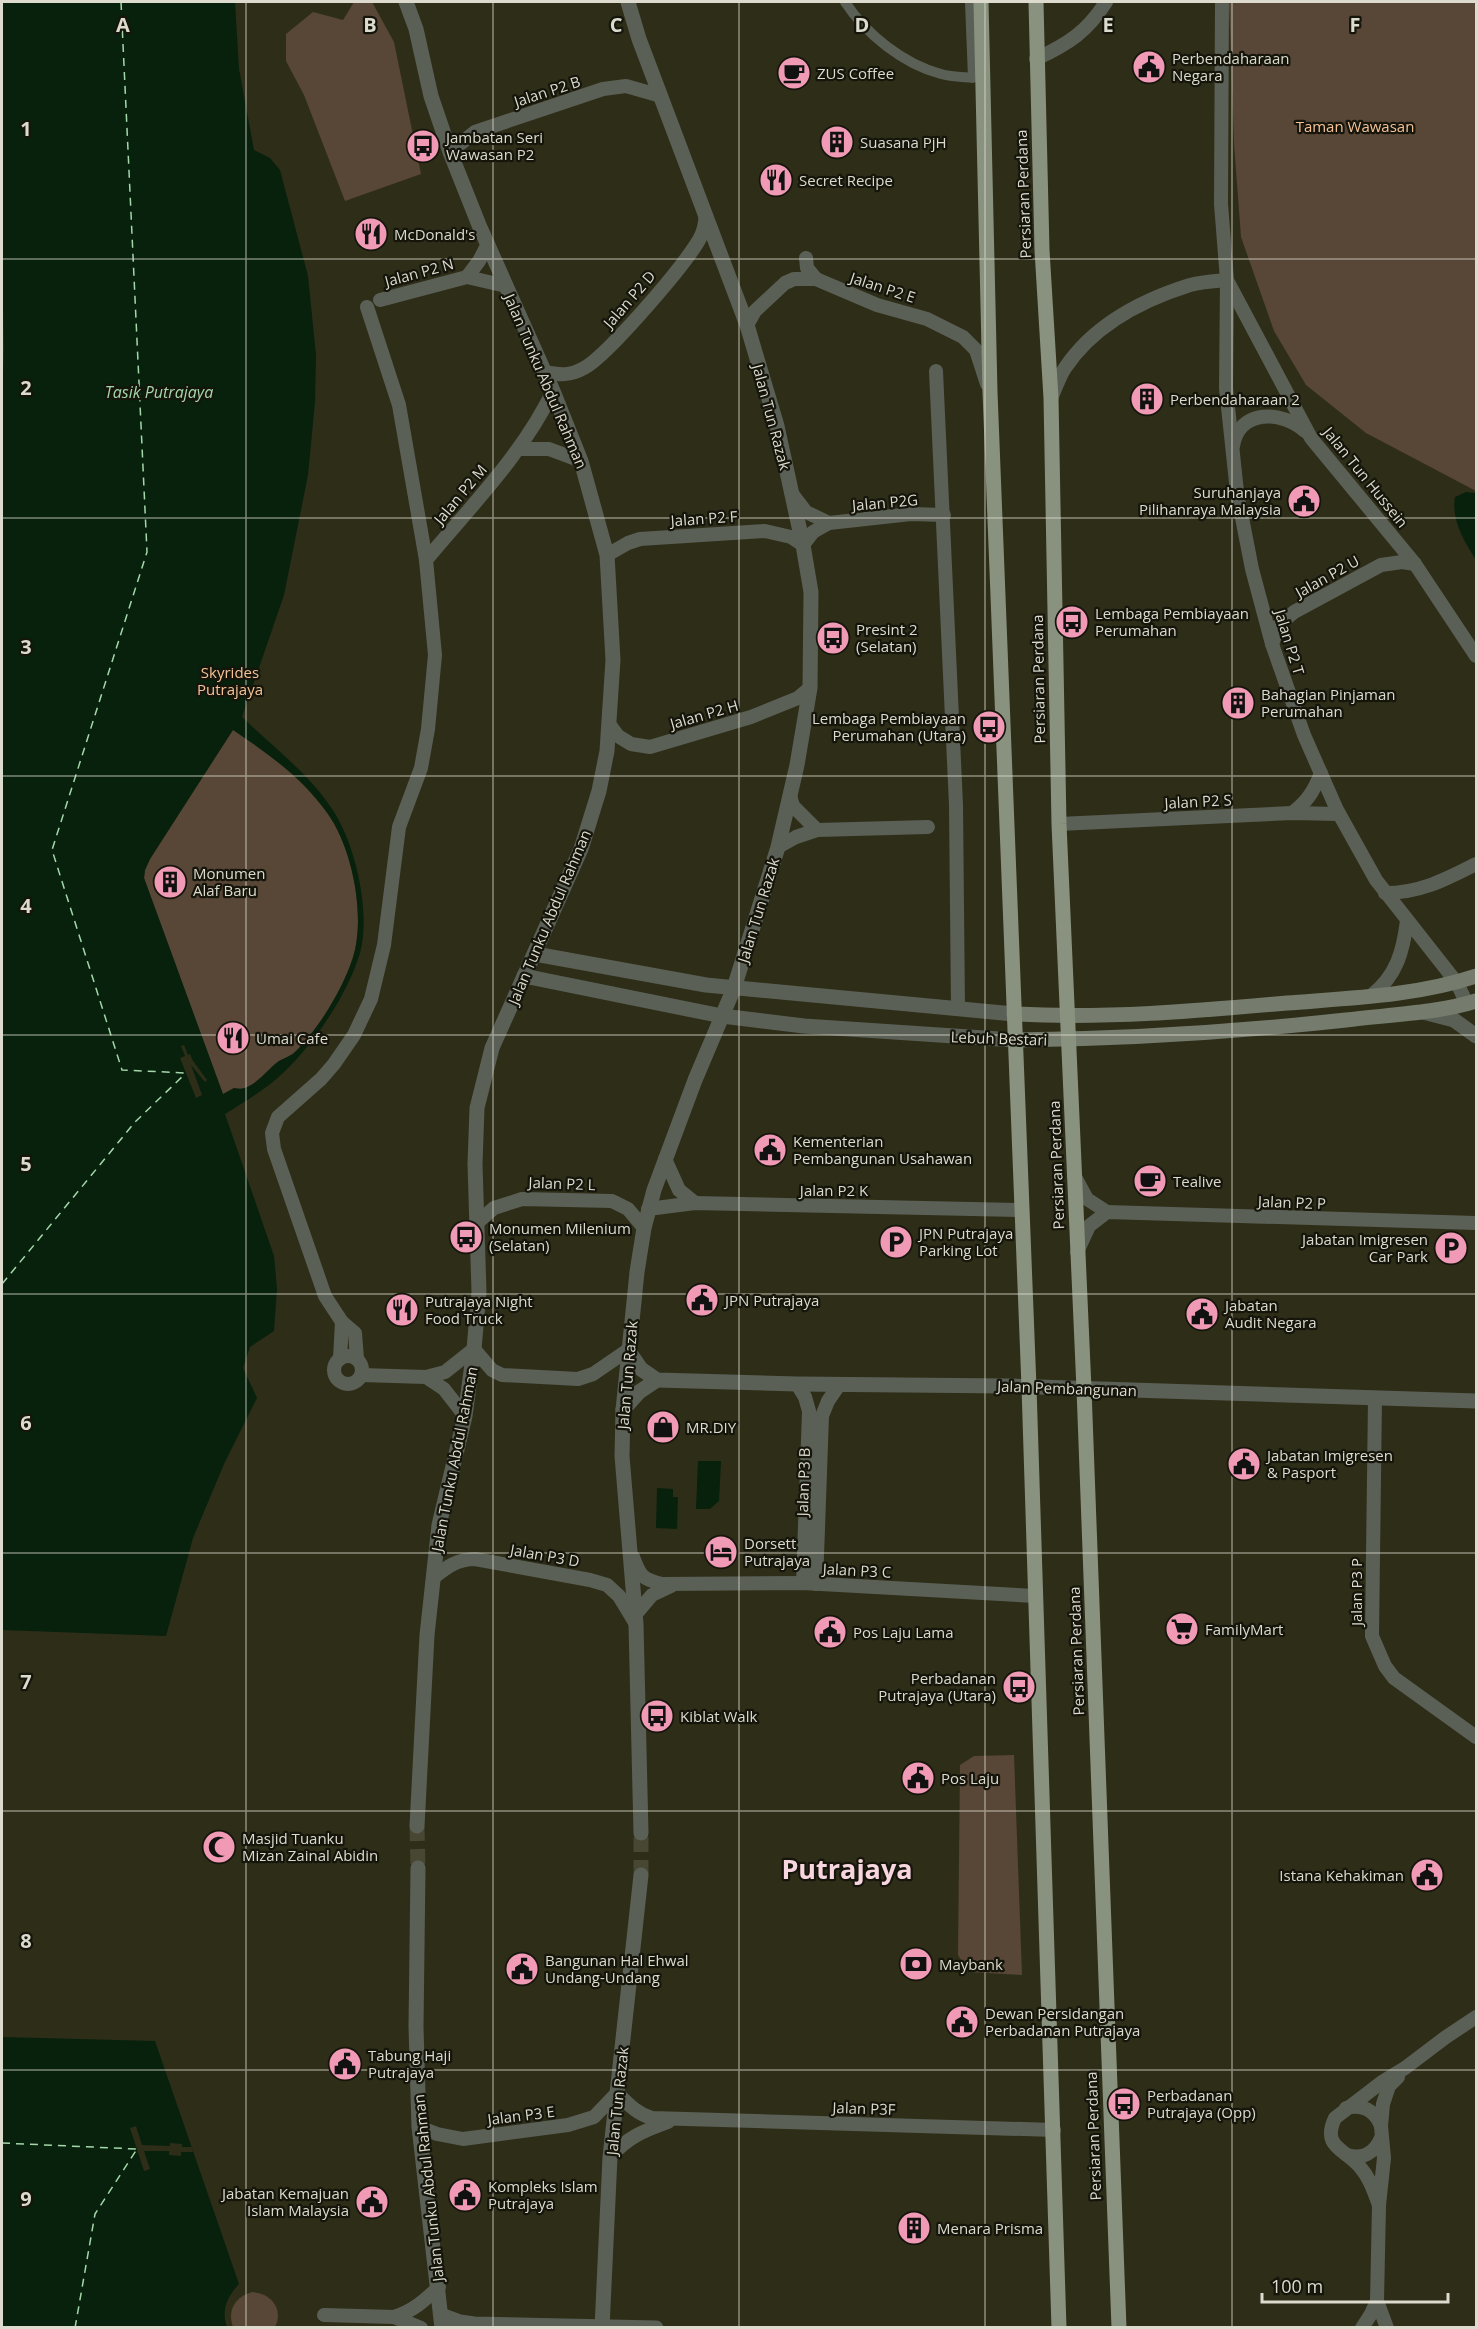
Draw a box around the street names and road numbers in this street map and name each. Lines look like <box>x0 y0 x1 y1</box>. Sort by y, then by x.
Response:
street label: Jalan P2 B <box>509 71 583 112</box>
street label: Persiaran Perdana <box>1011 129 1035 259</box>
street label: Jalan P2 N <box>380 253 456 291</box>
street label: Jalan P2 D <box>597 266 659 333</box>
street label: Jalan P2 E <box>846 266 918 307</box>
street label: Jalan Tunku Abdul Rahman <box>499 289 592 472</box>
street label: Jalan Tun Razak <box>748 360 796 472</box>
street label: Jalan Tun Hussein <box>1318 421 1413 532</box>
street label: Jalan P2 M <box>428 460 491 530</box>
street label: Jalan P2G <box>849 489 919 515</box>
street label: Jalan P2 F <box>668 506 738 530</box>
street label: Jalan P2 U <box>1290 550 1362 603</box>
street label: Jalan P2 T <box>1270 605 1310 678</box>
street label: Persiaran Perdana <box>1027 614 1049 744</box>
street label: Jalan P2 H <box>666 695 740 734</box>
street label: Jalan P2 S <box>1162 789 1232 813</box>
street label: Jalan Tunku Abdul Rahman <box>502 826 595 1009</box>
street label: Jalan Tun Razak <box>732 855 784 967</box>
street label: Lebuh Bestari <box>950 1026 1048 1050</box>
street label: Persiaran Perdana <box>1044 1100 1068 1230</box>
street label: Jalan P2 L <box>526 1172 596 1194</box>
street label: Jalan P2 K <box>798 1180 869 1200</box>
street label: Jalan P2 P <box>1256 1191 1326 1213</box>
street label: Jalan Tun Razak <box>612 1320 642 1432</box>
street label: Jalan Tunku Abdul Rahman <box>426 1365 482 1555</box>
street label: Jalan Pembangunan <box>995 1375 1137 1400</box>
street label: Jalan P3 B <box>792 1447 814 1519</box>
street label: Jalan P3 D <box>507 1539 581 1571</box>
street label: Jalan P3 C <box>820 1558 892 1582</box>
street label: Jalan P3 P <box>1346 1558 1366 1628</box>
street label: Persiaran Perdana <box>1064 1586 1088 1716</box>
street label: Jalan Tun Razak <box>601 2046 633 2158</box>
street label: Persiaran Perdana <box>1081 2071 1105 2201</box>
street label: Jalan Tunku Abdul Rahman <box>408 2093 448 2285</box>
street label: Jalan P3F <box>830 2097 896 2119</box>
street label: Jalan P3 E <box>484 2101 556 2129</box>

